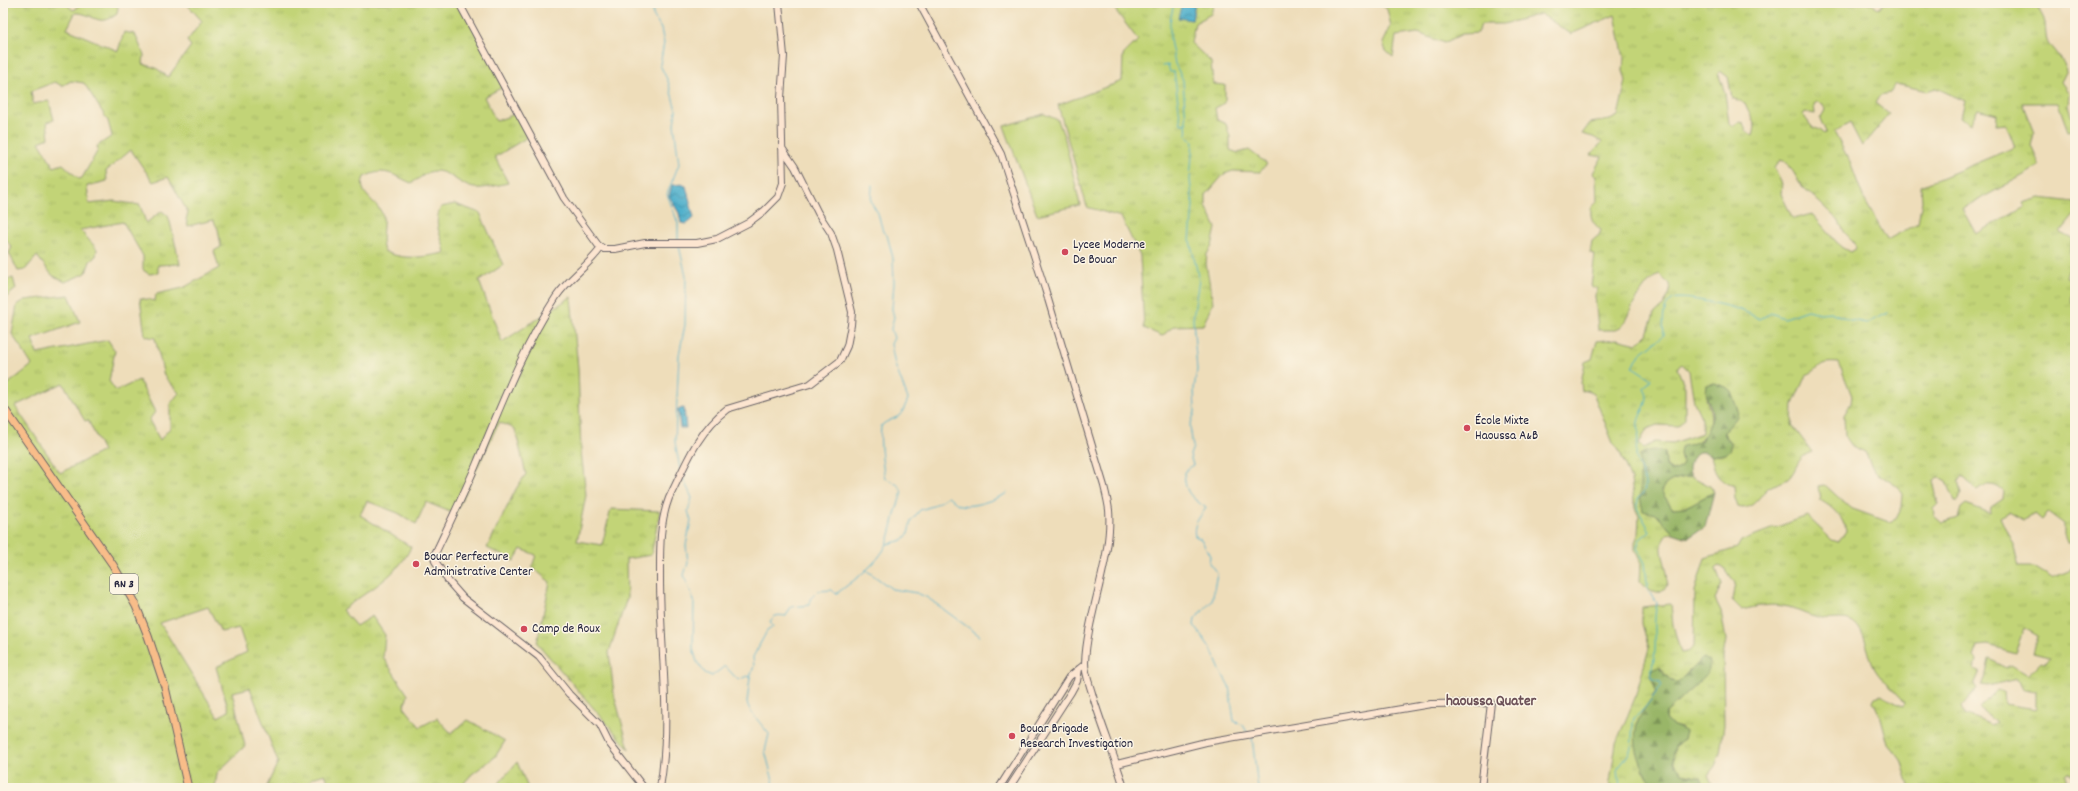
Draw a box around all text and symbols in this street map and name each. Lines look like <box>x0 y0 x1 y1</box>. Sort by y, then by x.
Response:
place label: Lycee Moderne De Bouar <box>1073 236 1145 270</box>
marker: Lycee Moderne De Bouar <box>1060 247 1070 257</box>
place label: École Mixte Haoussa A&B <box>1475 412 1538 446</box>
marker: École Mixte Haoussa A&B <box>1462 423 1472 433</box>
place label: Bouar Perfecture Administrative Center <box>424 548 533 582</box>
marker: Bouar Perfecture Administrative Center <box>411 559 421 569</box>
road number: RN 3 <box>110 574 138 594</box>
place label: Camp de Roux <box>532 620 600 639</box>
marker: Camp de Roux <box>519 624 529 634</box>
district label: haoussa Quater <box>1446 691 1536 713</box>
place label: Bouar Brigade Research Investigation <box>1020 720 1133 754</box>
marker: Bouar Brigade Research Investigation <box>1007 731 1017 741</box>

